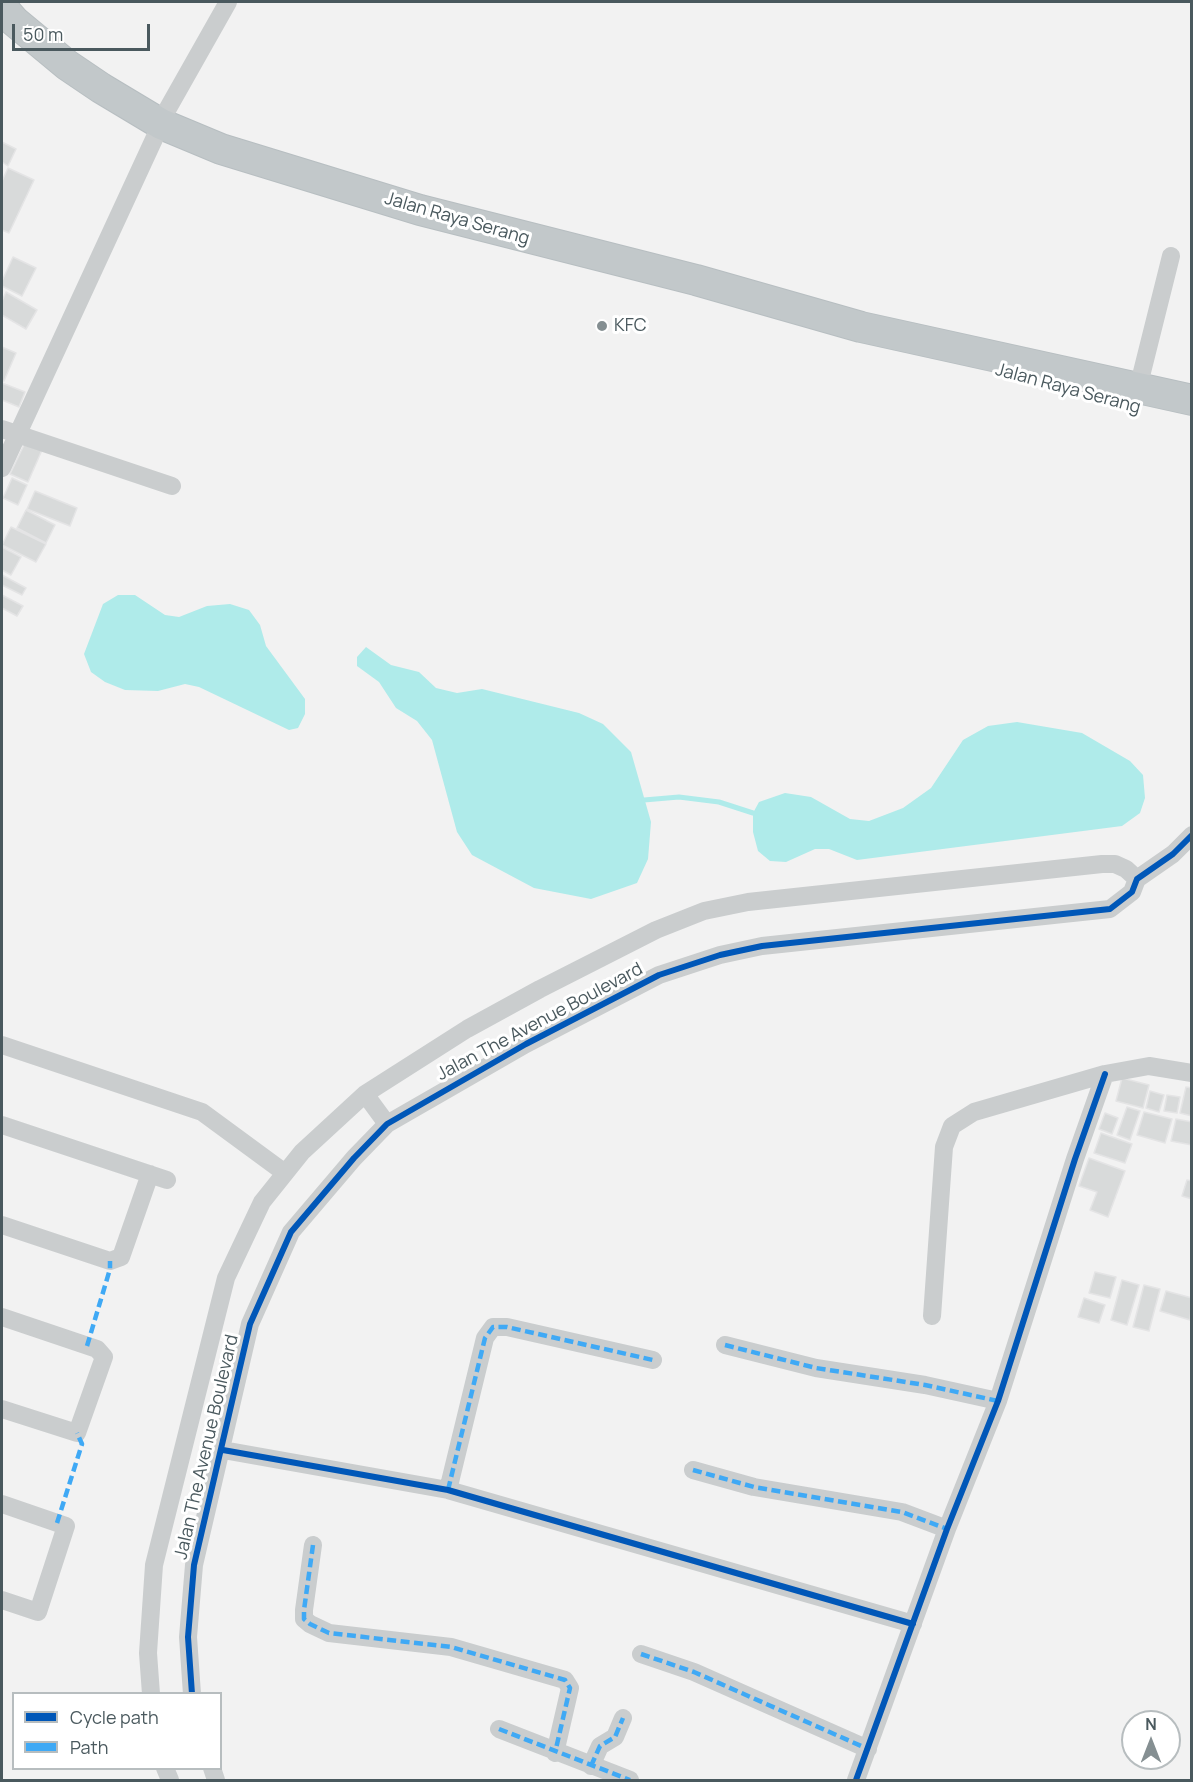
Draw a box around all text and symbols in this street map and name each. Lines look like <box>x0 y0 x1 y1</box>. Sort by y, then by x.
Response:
scale bar <box>15 12 153 50</box>
text: 50 m <box>23 22 63 46</box>
street label: Jalan Raya Serang <box>382 188 532 250</box>
place label: KFC <box>614 315 647 337</box>
marker: KFC <box>595 319 609 333</box>
street label: Jalan Raya Serang <box>993 359 1143 419</box>
street label: Jalan The Avenue Boulevard <box>433 958 647 1086</box>
street label: Jalan The Avenue Boulevard <box>171 1333 243 1561</box>
legend <box>12 1692 222 1770</box>
text: Cycle path <box>70 1705 159 1729</box>
north arrow <box>1121 1710 1181 1770</box>
text: N <box>1145 1713 1157 1735</box>
text: Path <box>70 1735 108 1759</box>

